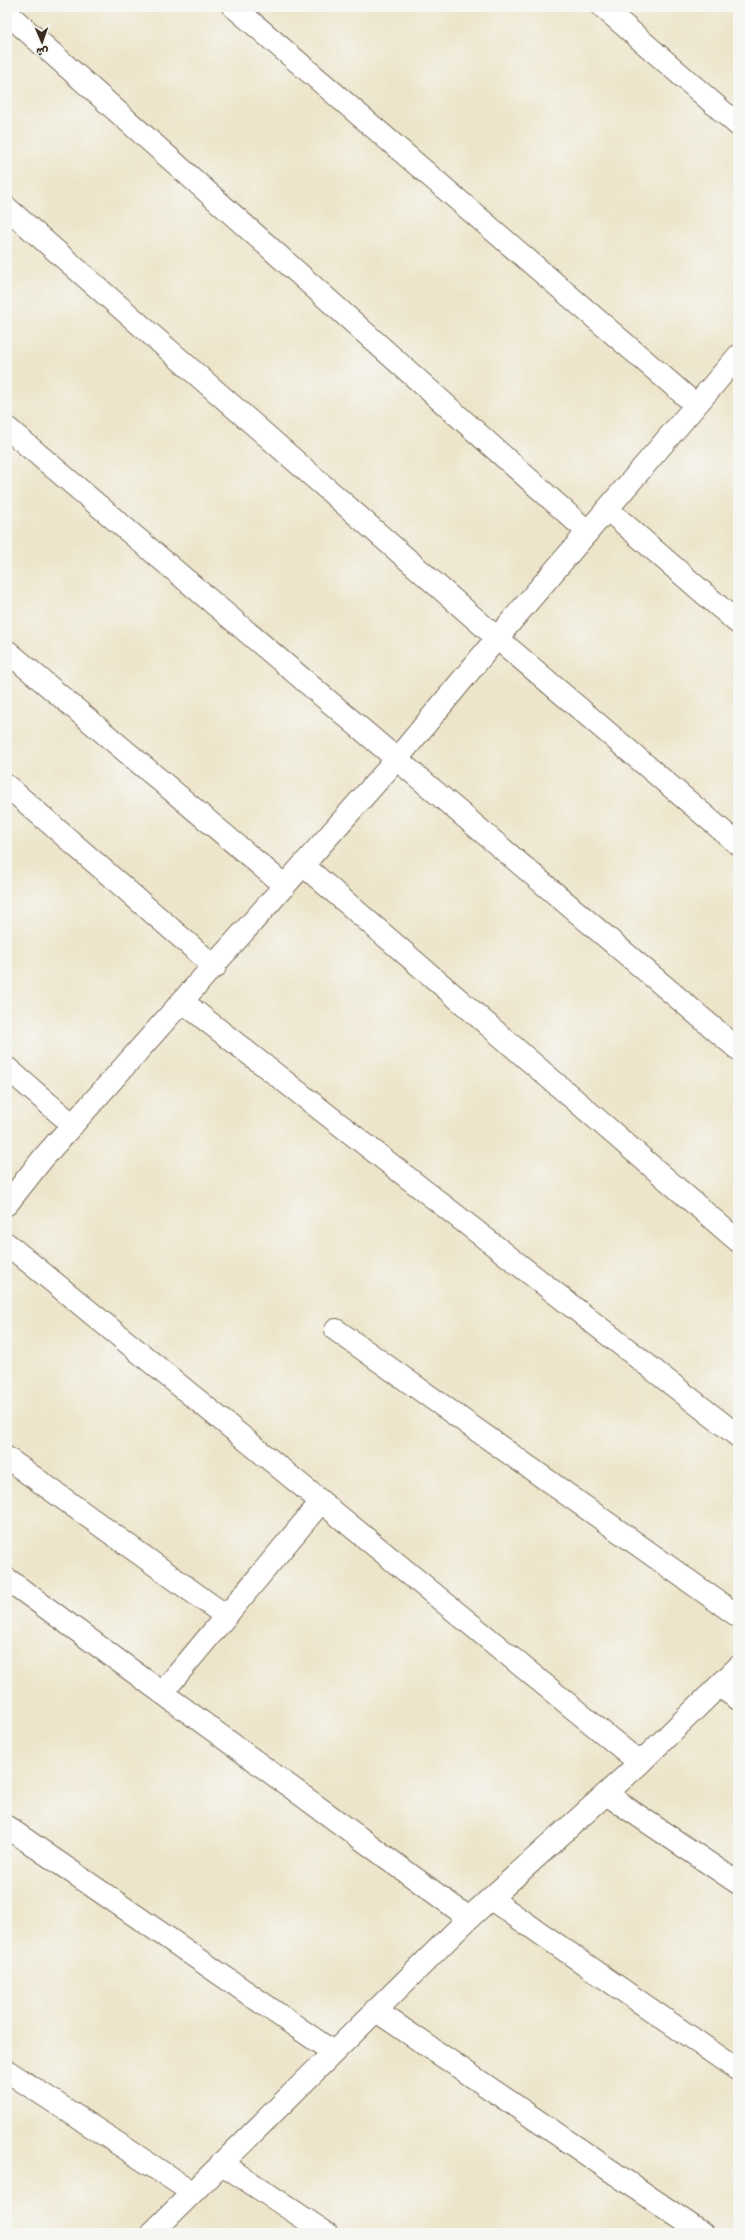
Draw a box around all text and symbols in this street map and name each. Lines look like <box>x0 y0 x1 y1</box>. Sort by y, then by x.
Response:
north arrow <box>22 22 62 62</box>
text: ش <box>36 45 49 60</box>

